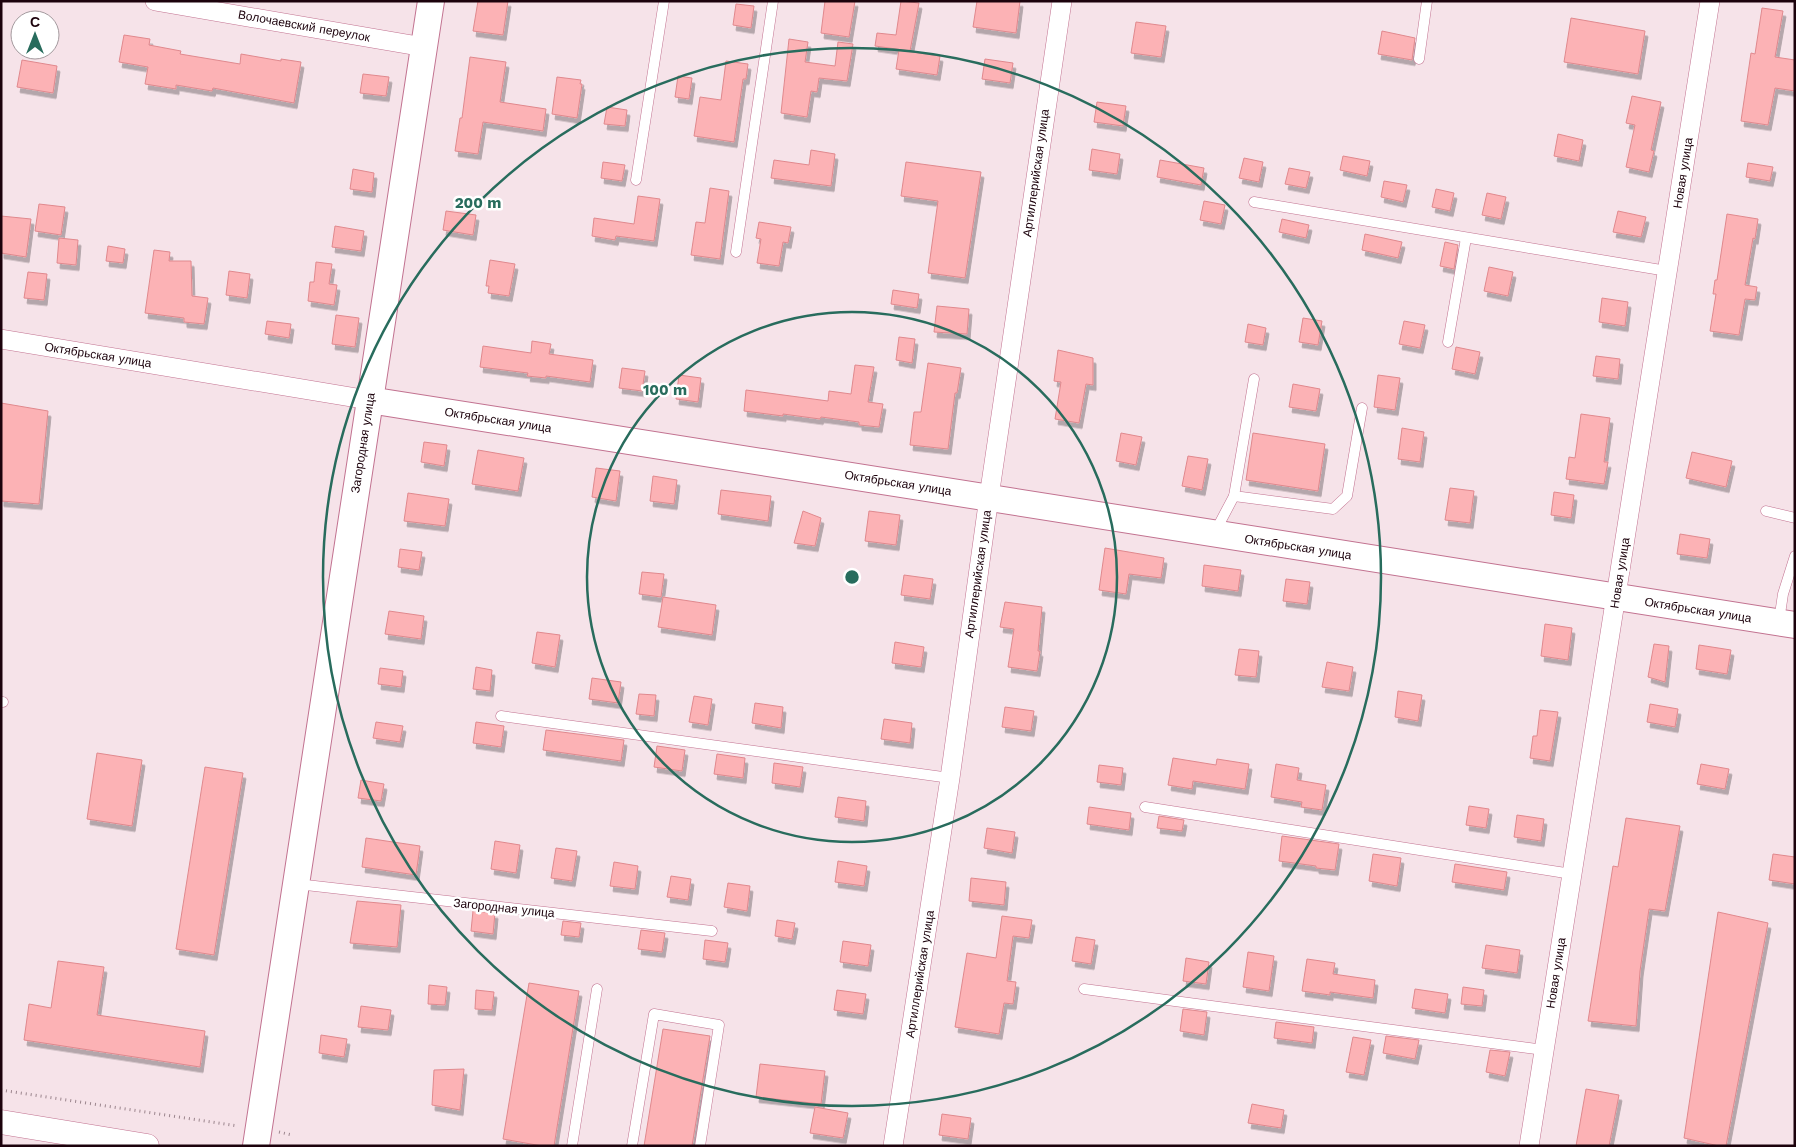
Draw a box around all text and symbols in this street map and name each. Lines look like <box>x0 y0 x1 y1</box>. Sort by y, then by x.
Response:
street label: Волочаевский переулок <box>237 7 372 45</box>
north arrow <box>10 10 60 60</box>
text: С <box>30 14 40 30</box>
street label: Артиллерийская улица <box>1020 108 1052 238</box>
street label: Новая улица <box>1670 136 1696 210</box>
text: 200 m <box>455 194 501 212</box>
street label: Октябрьская улица <box>43 340 153 370</box>
text: 100 m <box>643 381 687 399</box>
street label: Загородная улица <box>348 391 378 494</box>
street label: Октябрьская улица <box>443 405 553 435</box>
street label: Октябрьская улица <box>843 468 953 498</box>
street label: Артиллерийская улица <box>962 509 994 639</box>
street label: Октябрьская улица <box>1243 532 1353 562</box>
street label: Новая улица <box>1607 536 1633 610</box>
centre of rings <box>843 568 861 586</box>
street label: Октябрьская улица <box>1643 595 1753 625</box>
street label: Загородная улица <box>453 896 556 920</box>
street label: Артиллерийская улица <box>903 909 937 1039</box>
street label: Новая улица <box>1543 936 1569 1010</box>

